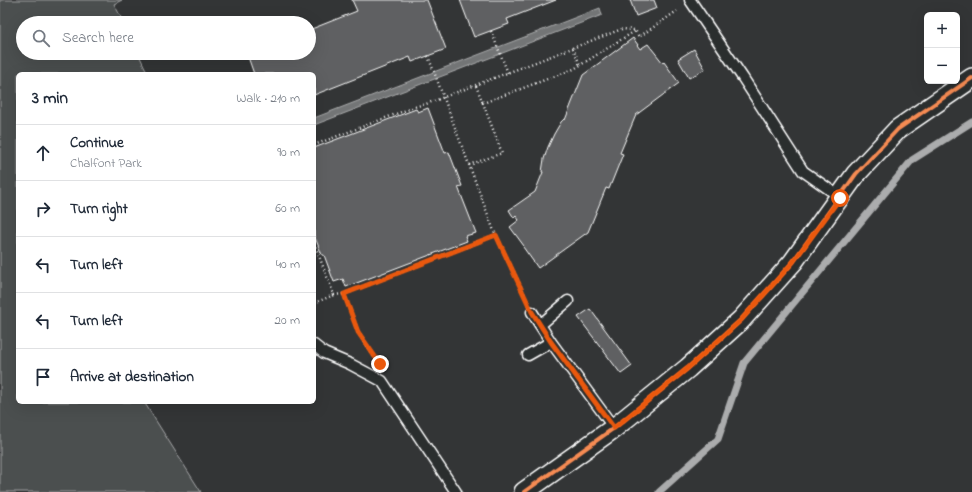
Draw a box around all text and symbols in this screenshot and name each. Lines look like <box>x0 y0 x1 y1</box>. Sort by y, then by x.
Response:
map controls <box>924 12 960 84</box>
button: + <box>924 12 960 48</box>
search box <box>16 16 316 60</box>
icon: search <box>30 27 52 49</box>
text: Search here <box>62 27 134 49</box>
button: − <box>924 48 960 84</box>
text: 3 min <box>32 86 68 111</box>
text: Walk · 210 m <box>236 89 300 108</box>
text: Continue <box>70 132 124 154</box>
icon: ahead <box>32 142 54 164</box>
text: 90 m <box>277 143 300 162</box>
text: Chalfont Park <box>70 154 142 173</box>
route start <box>831 189 849 207</box>
icon: right <box>32 198 54 220</box>
text: Turn right <box>70 198 128 220</box>
text: 60 m <box>275 199 300 218</box>
icon: left <box>32 254 54 276</box>
text: Turn left <box>70 254 123 276</box>
text: 40 m <box>276 255 300 274</box>
icon: left <box>32 310 54 332</box>
text: Turn left <box>70 310 123 332</box>
text: 20 m <box>275 311 300 330</box>
route end <box>371 355 389 373</box>
icon: arrive <box>32 366 54 388</box>
text: Arrive at destination <box>70 366 194 388</box>

